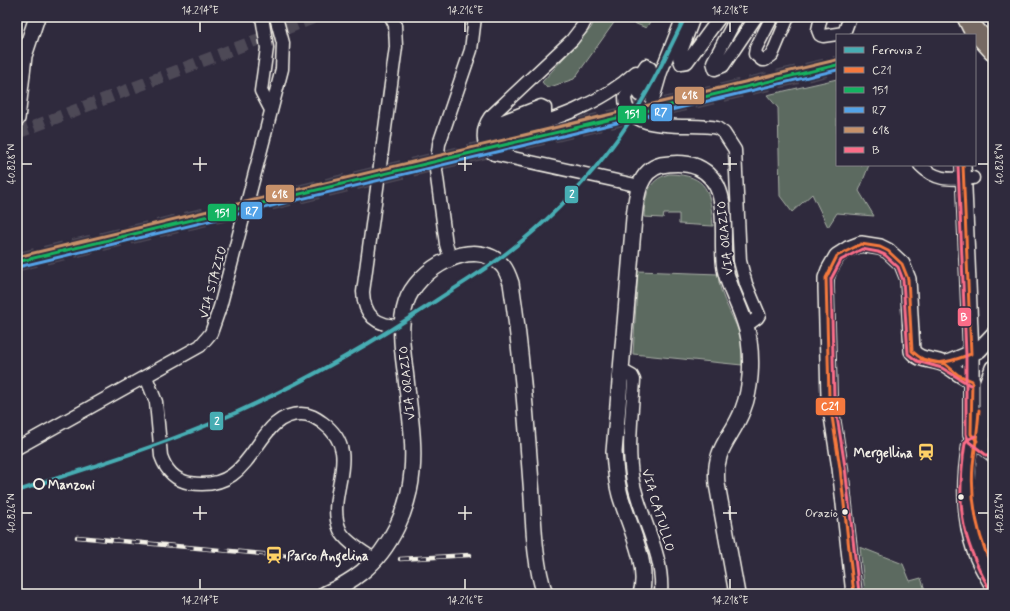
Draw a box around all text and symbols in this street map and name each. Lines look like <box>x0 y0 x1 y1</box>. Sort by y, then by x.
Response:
text: 14.214°E <box>181 4 219 18</box>
text: 14.216°E <box>447 4 483 18</box>
text: 14.218°E <box>712 4 749 18</box>
legend <box>836 34 976 166</box>
text: Ferrovia 2 <box>872 43 922 59</box>
text: C21 <box>872 63 892 79</box>
text: 151 <box>872 83 888 99</box>
line badge: 618 <box>674 86 705 105</box>
text: 618 <box>682 89 698 103</box>
line badge: R7 <box>650 103 673 122</box>
text: R7 <box>872 103 886 119</box>
line badge: 151 <box>617 105 647 124</box>
text: R7 <box>654 106 668 120</box>
text: 151 <box>624 108 640 122</box>
text: 618 <box>872 123 890 139</box>
text: B <box>872 143 880 159</box>
text: 40.828°N <box>5 144 19 184</box>
text: 40.828°N <box>993 144 1007 184</box>
line badge: 618 <box>265 184 295 203</box>
line badge: 2 <box>564 185 579 204</box>
text: 618 <box>272 188 288 202</box>
text: 2 <box>569 188 575 202</box>
street label: VIA ORAZIO <box>713 200 738 276</box>
line badge: R7 <box>240 201 263 220</box>
line badge: 151 <box>207 203 237 222</box>
text: R7 <box>245 205 259 219</box>
text: 151 <box>214 207 230 221</box>
street label: VIA STAZIO <box>196 244 231 321</box>
line badge: B <box>957 307 972 327</box>
text: B <box>961 311 968 325</box>
street label: VIA ORAZIO <box>395 345 420 421</box>
line badge: C21 <box>815 397 846 416</box>
text: C21 <box>821 400 839 414</box>
line badge: 2 <box>209 411 224 431</box>
text: 2 <box>214 415 220 429</box>
station icon: Mergellina <box>916 442 936 462</box>
place label: Mergellina <box>853 445 913 464</box>
street label: VIA CATULLO <box>637 467 678 554</box>
place label: Manzoni <box>48 477 95 494</box>
marker: Manzoni <box>33 478 45 490</box>
unlabelled marker <box>956 492 966 502</box>
text: 40.826°N <box>5 493 19 533</box>
text: 40.826°N <box>993 493 1007 533</box>
place label: Orazio <box>805 506 838 522</box>
marker: Orazio <box>840 507 850 517</box>
station icon: Parco Angelina <box>264 545 284 565</box>
place label: Parco Angelina <box>287 548 369 568</box>
text: 14.214°E <box>181 594 219 608</box>
text: 14.216°E <box>447 594 483 608</box>
text: 14.218°E <box>712 594 749 608</box>

